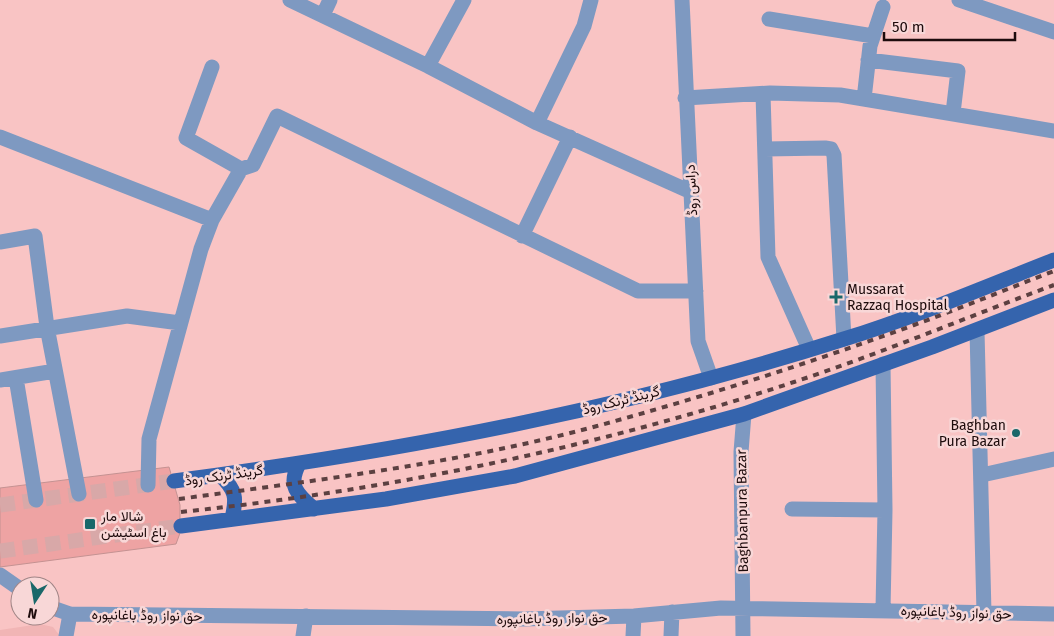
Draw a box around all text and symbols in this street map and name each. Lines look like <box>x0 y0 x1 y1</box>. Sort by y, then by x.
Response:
scale bar <box>884 10 1015 42</box>
text: 50 m <box>892 18 925 36</box>
street label: دراس روڈ <box>682 163 701 216</box>
place label: Mussarat Razzaq Hospital <box>847 281 948 314</box>
marker: Mussarat Razzaq Hospital <box>829 290 843 304</box>
street label: گرینڈ ٹرنک روڈ <box>581 383 661 418</box>
place label: Baghban Pura Bazar <box>939 417 1007 450</box>
marker: Baghban Pura Bazar <box>1010 427 1022 439</box>
street label: Baghbanpura Bazar <box>733 449 752 573</box>
street label: گرینڈ ٹرنک روڈ <box>184 462 264 489</box>
place label: شالا مار باغ اسٹیشن <box>100 508 167 543</box>
marker: شالا مار باغ اسٹیشن <box>83 517 97 531</box>
north arrow <box>10 576 60 626</box>
street label: حق نواز روڈ باغانپورہ <box>900 602 1012 624</box>
text: N <box>26 604 39 623</box>
street label: حق نواز روڈ باغانپورہ <box>91 606 203 626</box>
street label: حق نواز روڈ باغانپورہ <box>496 609 608 629</box>

